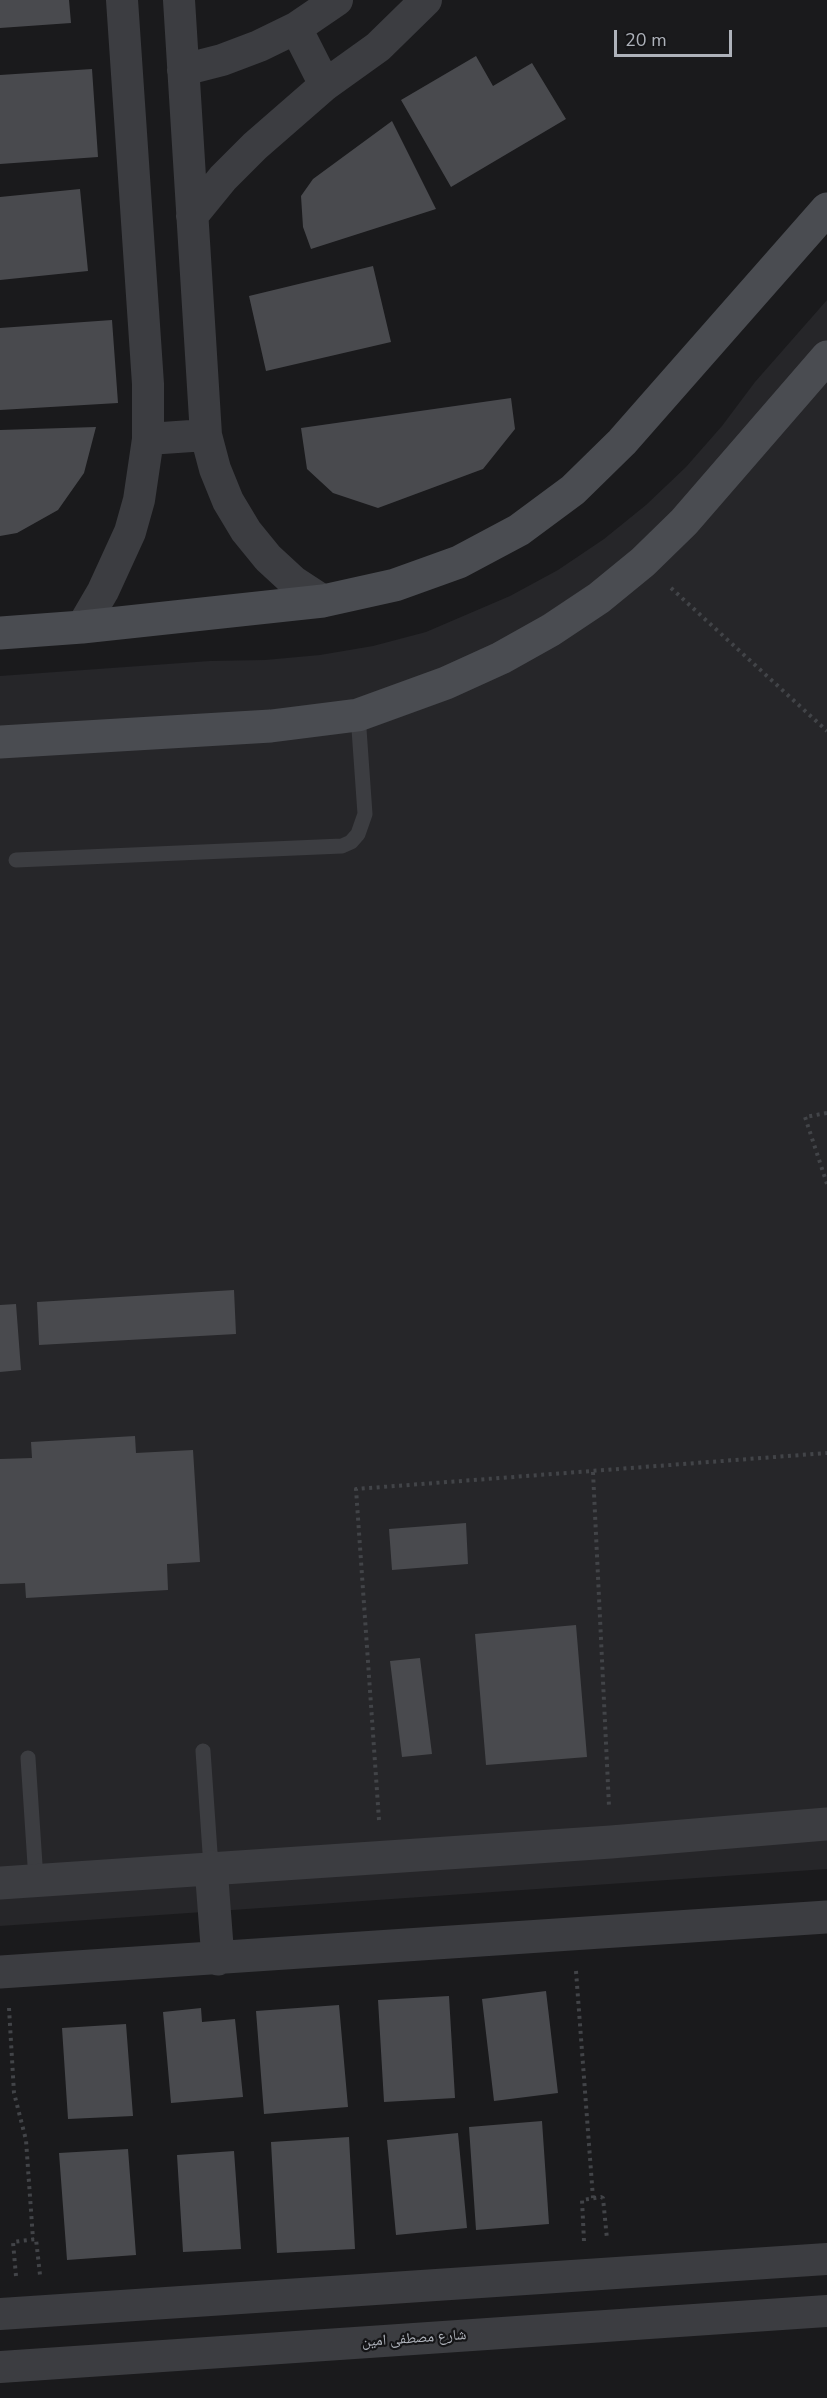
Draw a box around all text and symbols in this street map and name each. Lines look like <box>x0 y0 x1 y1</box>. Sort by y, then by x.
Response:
scale bar <box>617 18 736 56</box>
text: 20 m <box>625 28 667 52</box>
street label: شارع مصطفى امين <box>361 2326 467 2352</box>

